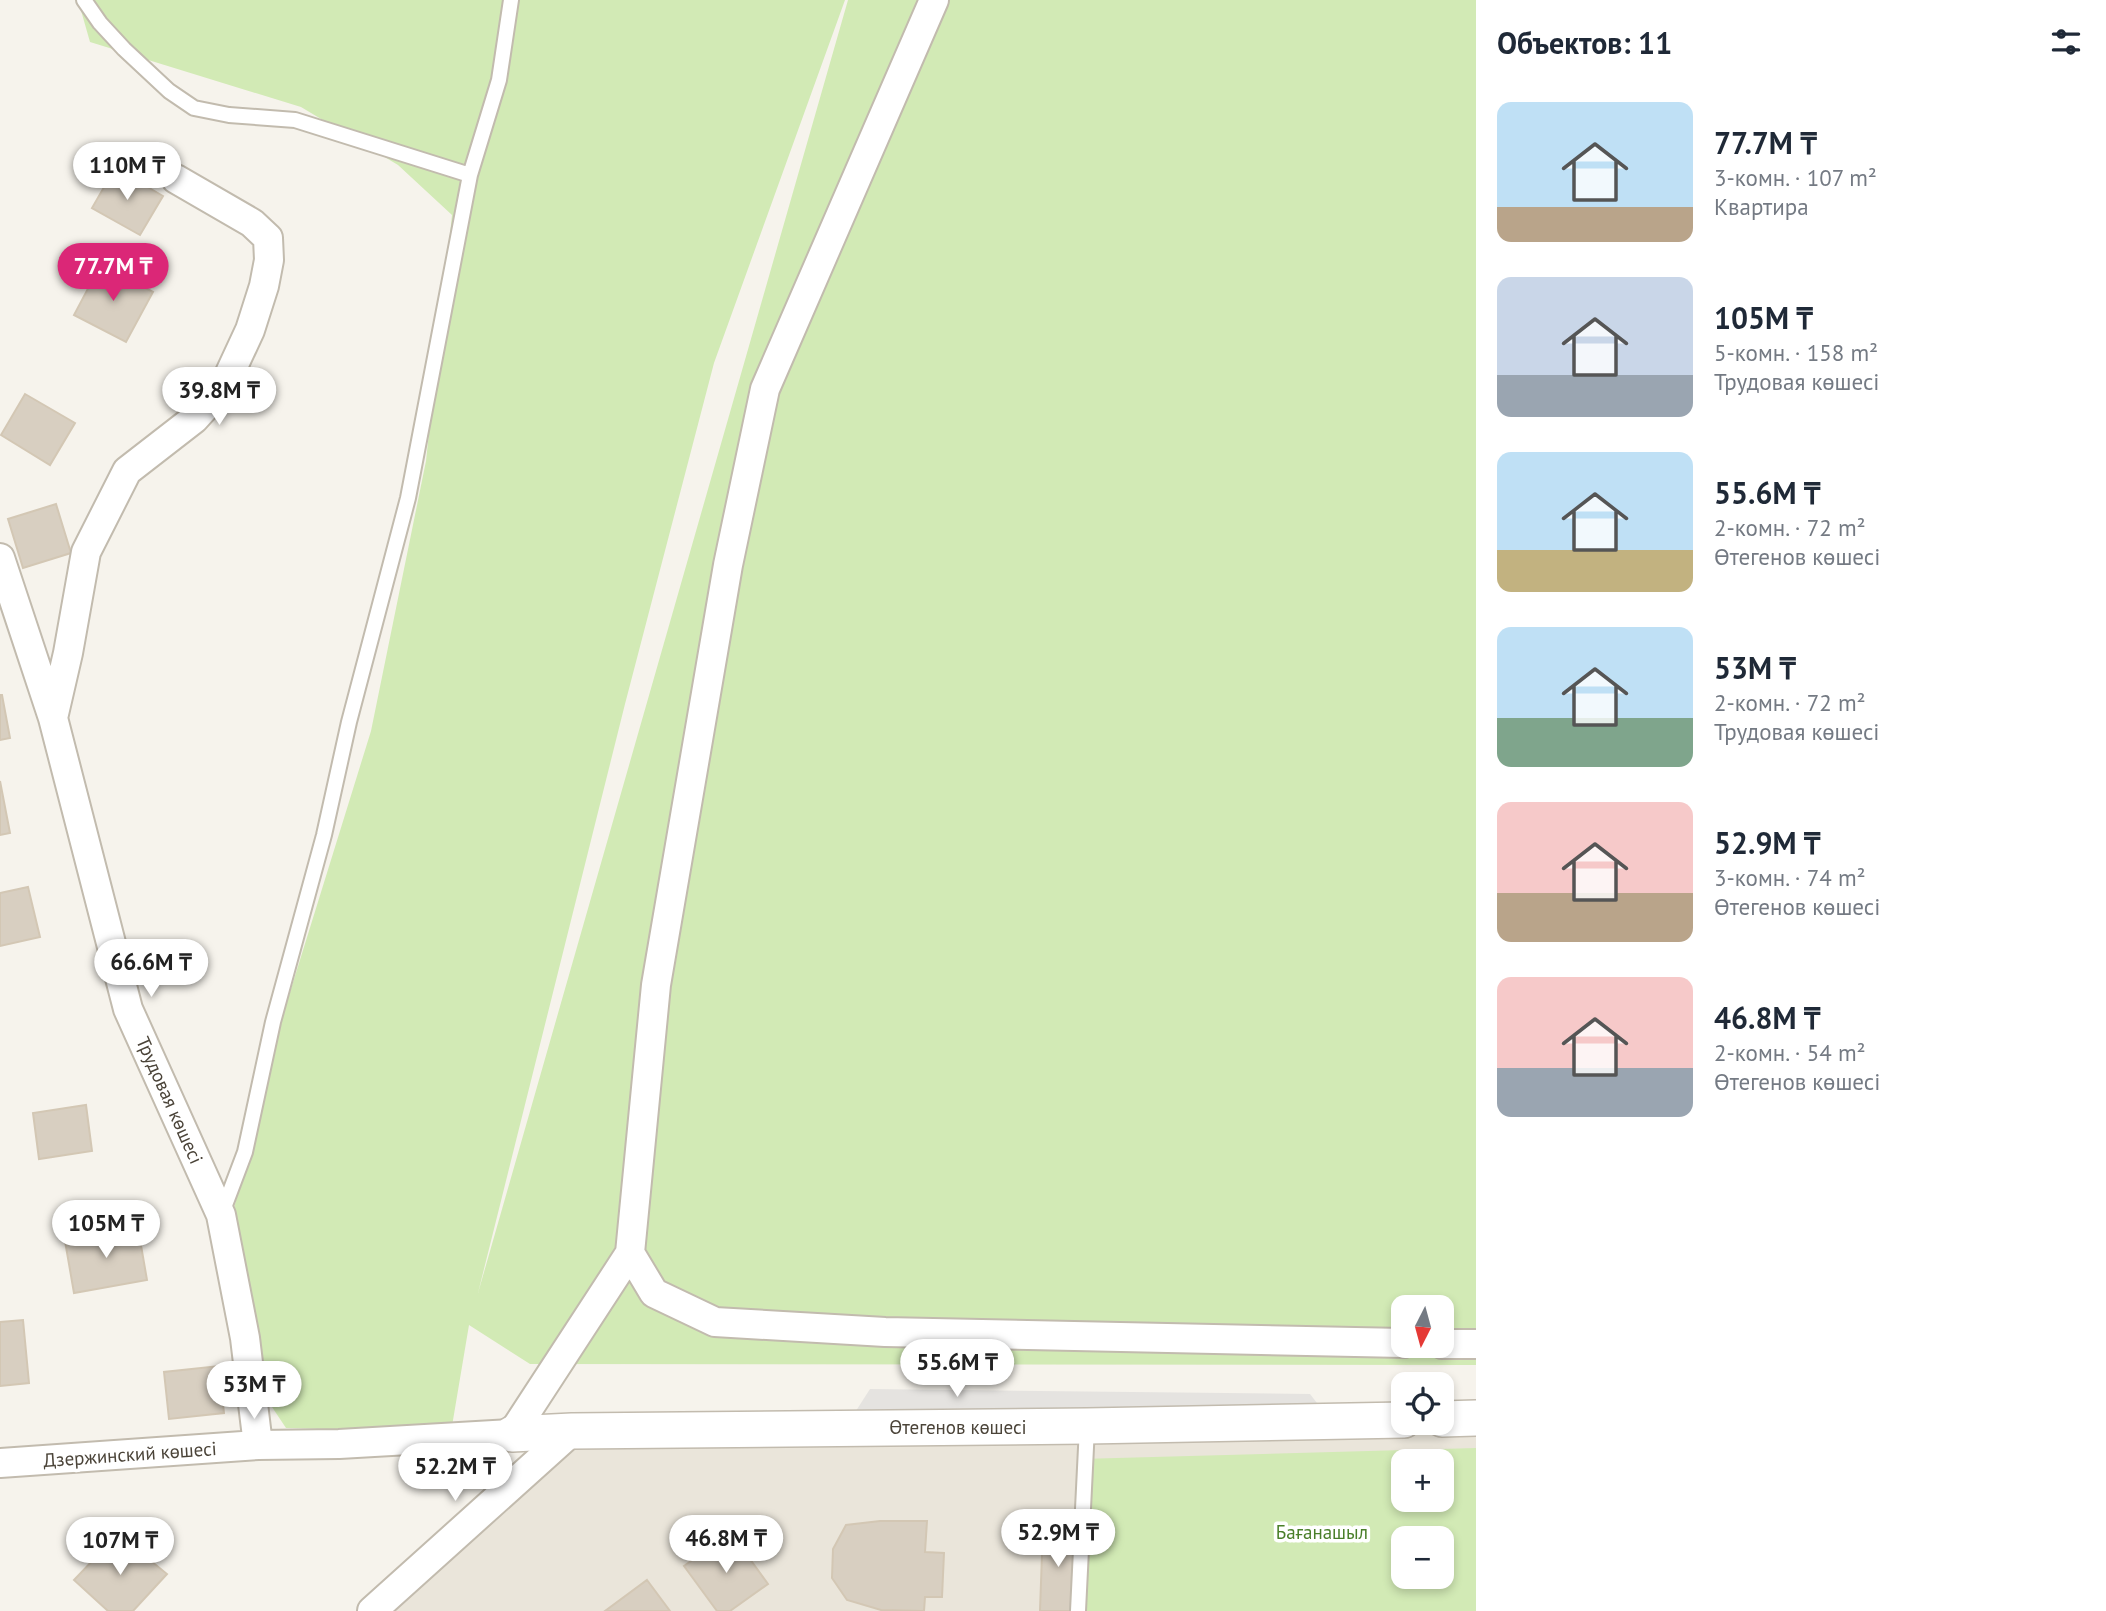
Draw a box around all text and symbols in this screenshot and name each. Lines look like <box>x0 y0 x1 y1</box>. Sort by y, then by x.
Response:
text: Объектов: 11 <box>1497 23 1672 62</box>
icon: filters <box>2047 23 2085 61</box>
text: 77.7M ₸ <box>1714 123 1817 162</box>
icon: home <box>1553 130 1637 214</box>
pin: 110M ₸ <box>70 142 184 202</box>
text: 110M ₸ <box>89 150 165 179</box>
text: 3-комн. · 107 m² <box>1714 163 1877 192</box>
text: Квартира <box>1714 192 1809 221</box>
pin: 77.7M ₸ <box>48 244 178 303</box>
text: 77.7M ₸ <box>74 251 152 280</box>
text: 105M ₸ <box>1714 298 1813 337</box>
icon: home <box>1553 305 1637 389</box>
text: 5-комн. · 158 m² <box>1714 338 1878 367</box>
text: Трудовая көшесі <box>1714 367 1880 396</box>
pin: 39.8M ₸ <box>154 368 284 427</box>
text: 39.8M ₸ <box>178 375 260 404</box>
text: 55.6M ₸ <box>1714 473 1820 512</box>
icon: home <box>1553 480 1637 564</box>
text: 2-комн. · 72 m² <box>1714 513 1866 542</box>
text: Өтегенов көшесі <box>1714 542 1880 571</box>
text: 53M ₸ <box>1714 648 1796 687</box>
icon: home <box>1553 655 1637 739</box>
text: 2-комн. · 72 m² <box>1714 688 1866 717</box>
text: Трудовая көшесі <box>1714 717 1880 746</box>
text: 52.9M ₸ <box>1714 823 1820 862</box>
icon: home <box>1553 830 1637 914</box>
text: 3-комн. · 74 m² <box>1714 863 1866 892</box>
text: Өтегенов көшесі <box>1714 892 1880 921</box>
pin: 66.6M ₸ <box>86 940 216 999</box>
text: 66.6M ₸ <box>110 947 192 976</box>
text: 46.8M ₸ <box>1714 998 1820 1037</box>
icon: home <box>1553 1005 1637 1089</box>
street label: Трудовая көшесі <box>131 1033 209 1167</box>
text: 2-комн. · 54 m² <box>1714 1038 1866 1067</box>
text: Өтегенов көшесі <box>1714 1067 1880 1096</box>
pin: 105M ₸ <box>49 1200 163 1260</box>
text: 105M ₸ <box>68 1208 144 1237</box>
north arrow <box>1391 1295 1454 1358</box>
map controls <box>1391 1295 1454 1589</box>
pin: 55.6M ₸ <box>892 1340 1022 1399</box>
text: 55.6M ₸ <box>916 1347 998 1376</box>
pin: 53M ₸ <box>205 1362 303 1421</box>
text: 53M ₸ <box>223 1369 285 1398</box>
button: locate <box>1391 1372 1454 1435</box>
street label: Өтегенов көшесі <box>889 1415 1027 1439</box>
street label: Дзержинский көшесі <box>43 1436 217 1472</box>
pin: 52.2M ₸ <box>390 1444 520 1503</box>
button: + <box>1391 1449 1454 1512</box>
text: 52.2M ₸ <box>414 1451 496 1480</box>
pin: 52.9M ₸ <box>993 1510 1123 1569</box>
pin: 46.8M ₸ <box>661 1516 791 1575</box>
text: 52.9M ₸ <box>1017 1517 1099 1546</box>
pin: 107M ₸ <box>63 1518 177 1577</box>
park label: Бағанашыл <box>1276 1520 1368 1544</box>
text: 46.8M ₸ <box>685 1523 767 1552</box>
text: 107M ₸ <box>82 1525 158 1554</box>
button: − <box>1391 1526 1454 1589</box>

